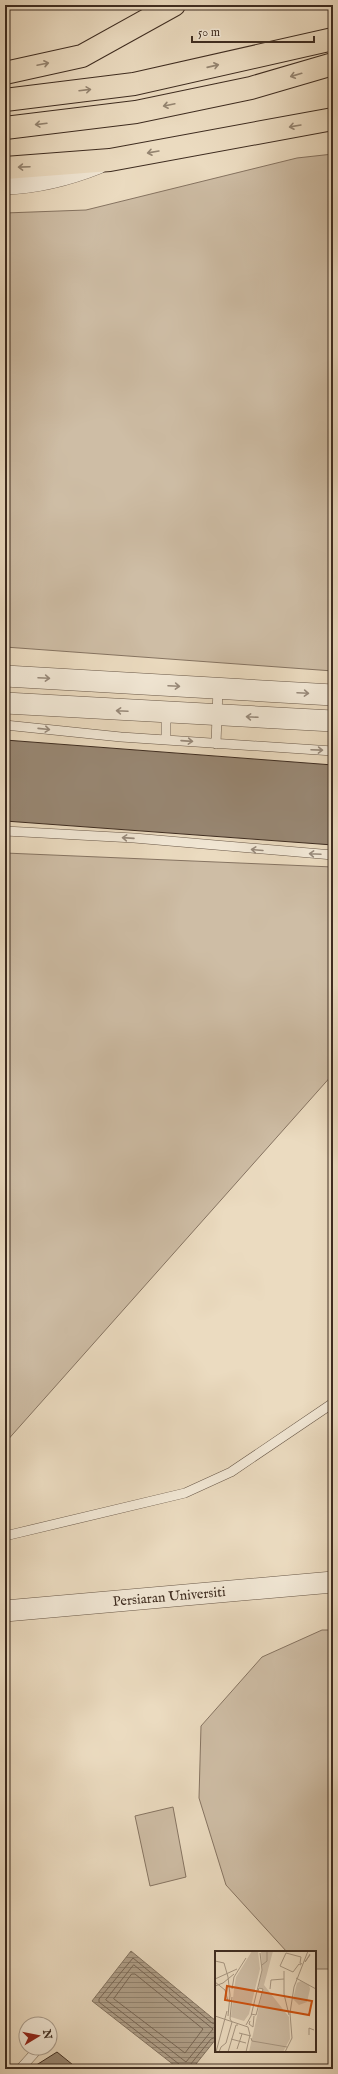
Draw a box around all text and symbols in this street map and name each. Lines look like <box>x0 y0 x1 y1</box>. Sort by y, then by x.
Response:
scale bar <box>192 18 314 44</box>
text: 50 m <box>198 25 220 40</box>
one-way arrow <box>36 60 49 68</box>
one-way arrow <box>206 62 219 70</box>
one-way arrow <box>289 72 302 79</box>
one-way arrow <box>78 86 91 94</box>
one-way arrow <box>163 101 176 109</box>
one-way arrow <box>34 120 47 127</box>
one-way arrow <box>289 123 302 131</box>
one-way arrow <box>147 149 160 157</box>
one-way arrow <box>18 164 31 171</box>
one-way arrow <box>37 674 50 681</box>
one-way arrow <box>167 682 180 689</box>
one-way arrow <box>296 690 309 697</box>
one-way arrow <box>116 707 129 714</box>
one-way arrow <box>246 713 259 721</box>
one-way arrow <box>37 725 50 733</box>
one-way arrow <box>180 738 193 745</box>
one-way arrow <box>310 746 323 754</box>
one-way arrow <box>122 834 135 841</box>
one-way arrow <box>251 846 264 853</box>
one-way arrow <box>309 851 322 858</box>
street label: Persiaran Universiti <box>112 1583 227 1611</box>
inset map <box>215 1951 316 2052</box>
north arrow <box>18 2016 58 2056</box>
text: N <box>39 2028 55 2041</box>

